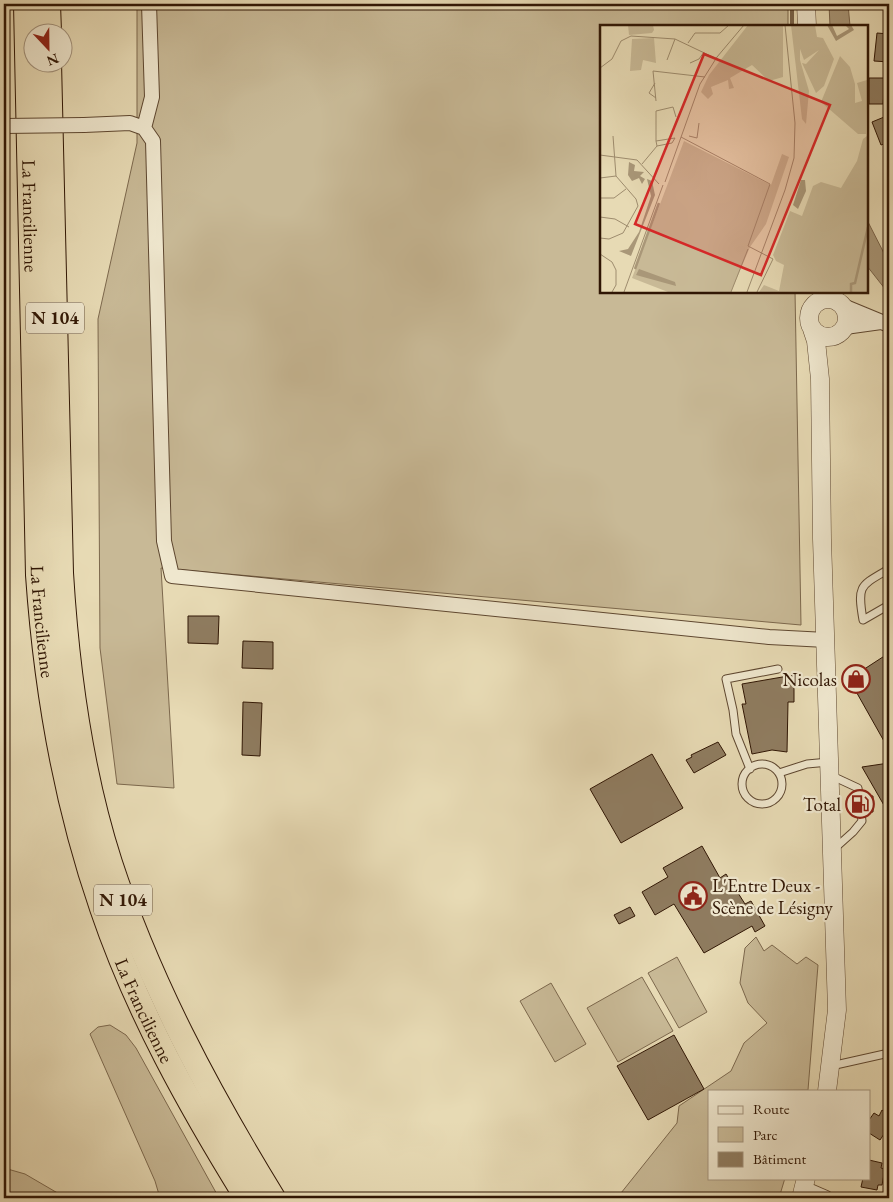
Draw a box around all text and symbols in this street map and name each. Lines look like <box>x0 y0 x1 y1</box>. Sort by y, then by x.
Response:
north arrow <box>22 22 72 72</box>
inset map <box>600 25 868 292</box>
text: N <box>44 50 61 71</box>
street label: La Francilienne <box>16 159 44 273</box>
road number: N 104 <box>26 302 84 334</box>
street label: La Francilienne <box>25 565 60 679</box>
shop icon: Nicolas <box>841 664 871 694</box>
place label: Nicolas <box>783 667 837 692</box>
fuel station icon: Total <box>845 789 875 819</box>
place label: Total <box>803 792 841 817</box>
place label: L'Entre Deux - Scène de Lésigny <box>712 873 833 920</box>
public building icon: L'Entre Deux - Scène de Lésigny <box>678 881 708 911</box>
road number: N 104 <box>94 884 152 916</box>
street label: La Francilienne <box>109 954 179 1067</box>
legend <box>708 1090 870 1180</box>
text: Route <box>753 1099 790 1118</box>
text: Parc <box>753 1125 778 1144</box>
text: Bâtiment <box>753 1149 807 1168</box>

